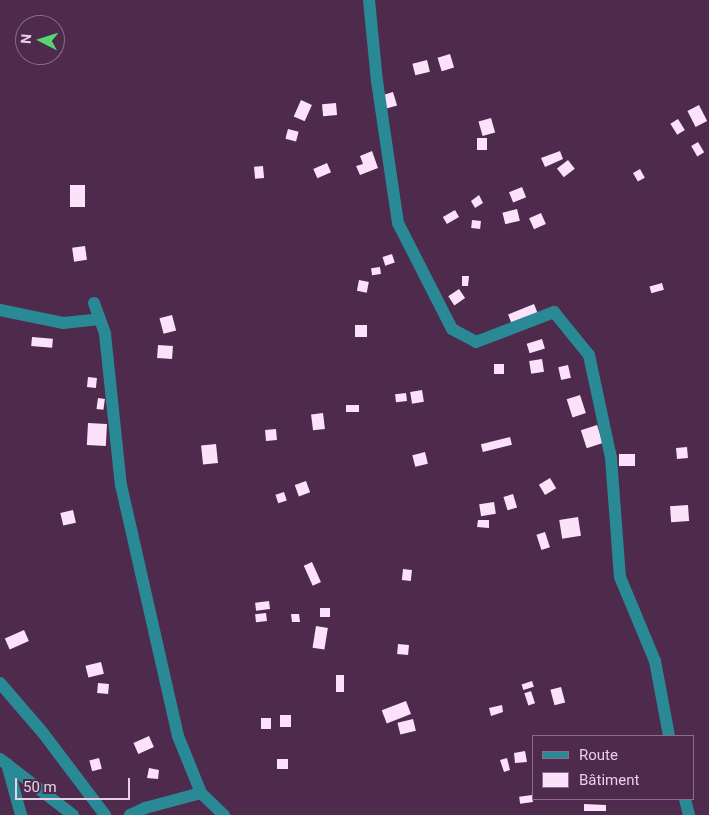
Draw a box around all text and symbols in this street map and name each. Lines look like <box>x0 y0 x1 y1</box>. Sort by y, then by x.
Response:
north arrow <box>15 15 65 65</box>
text: N <box>18 33 34 44</box>
legend <box>532 735 694 800</box>
text: Route <box>579 746 618 764</box>
scale bar <box>18 768 132 800</box>
text: Bâtiment <box>579 771 639 789</box>
text: 50 m <box>23 778 57 796</box>

